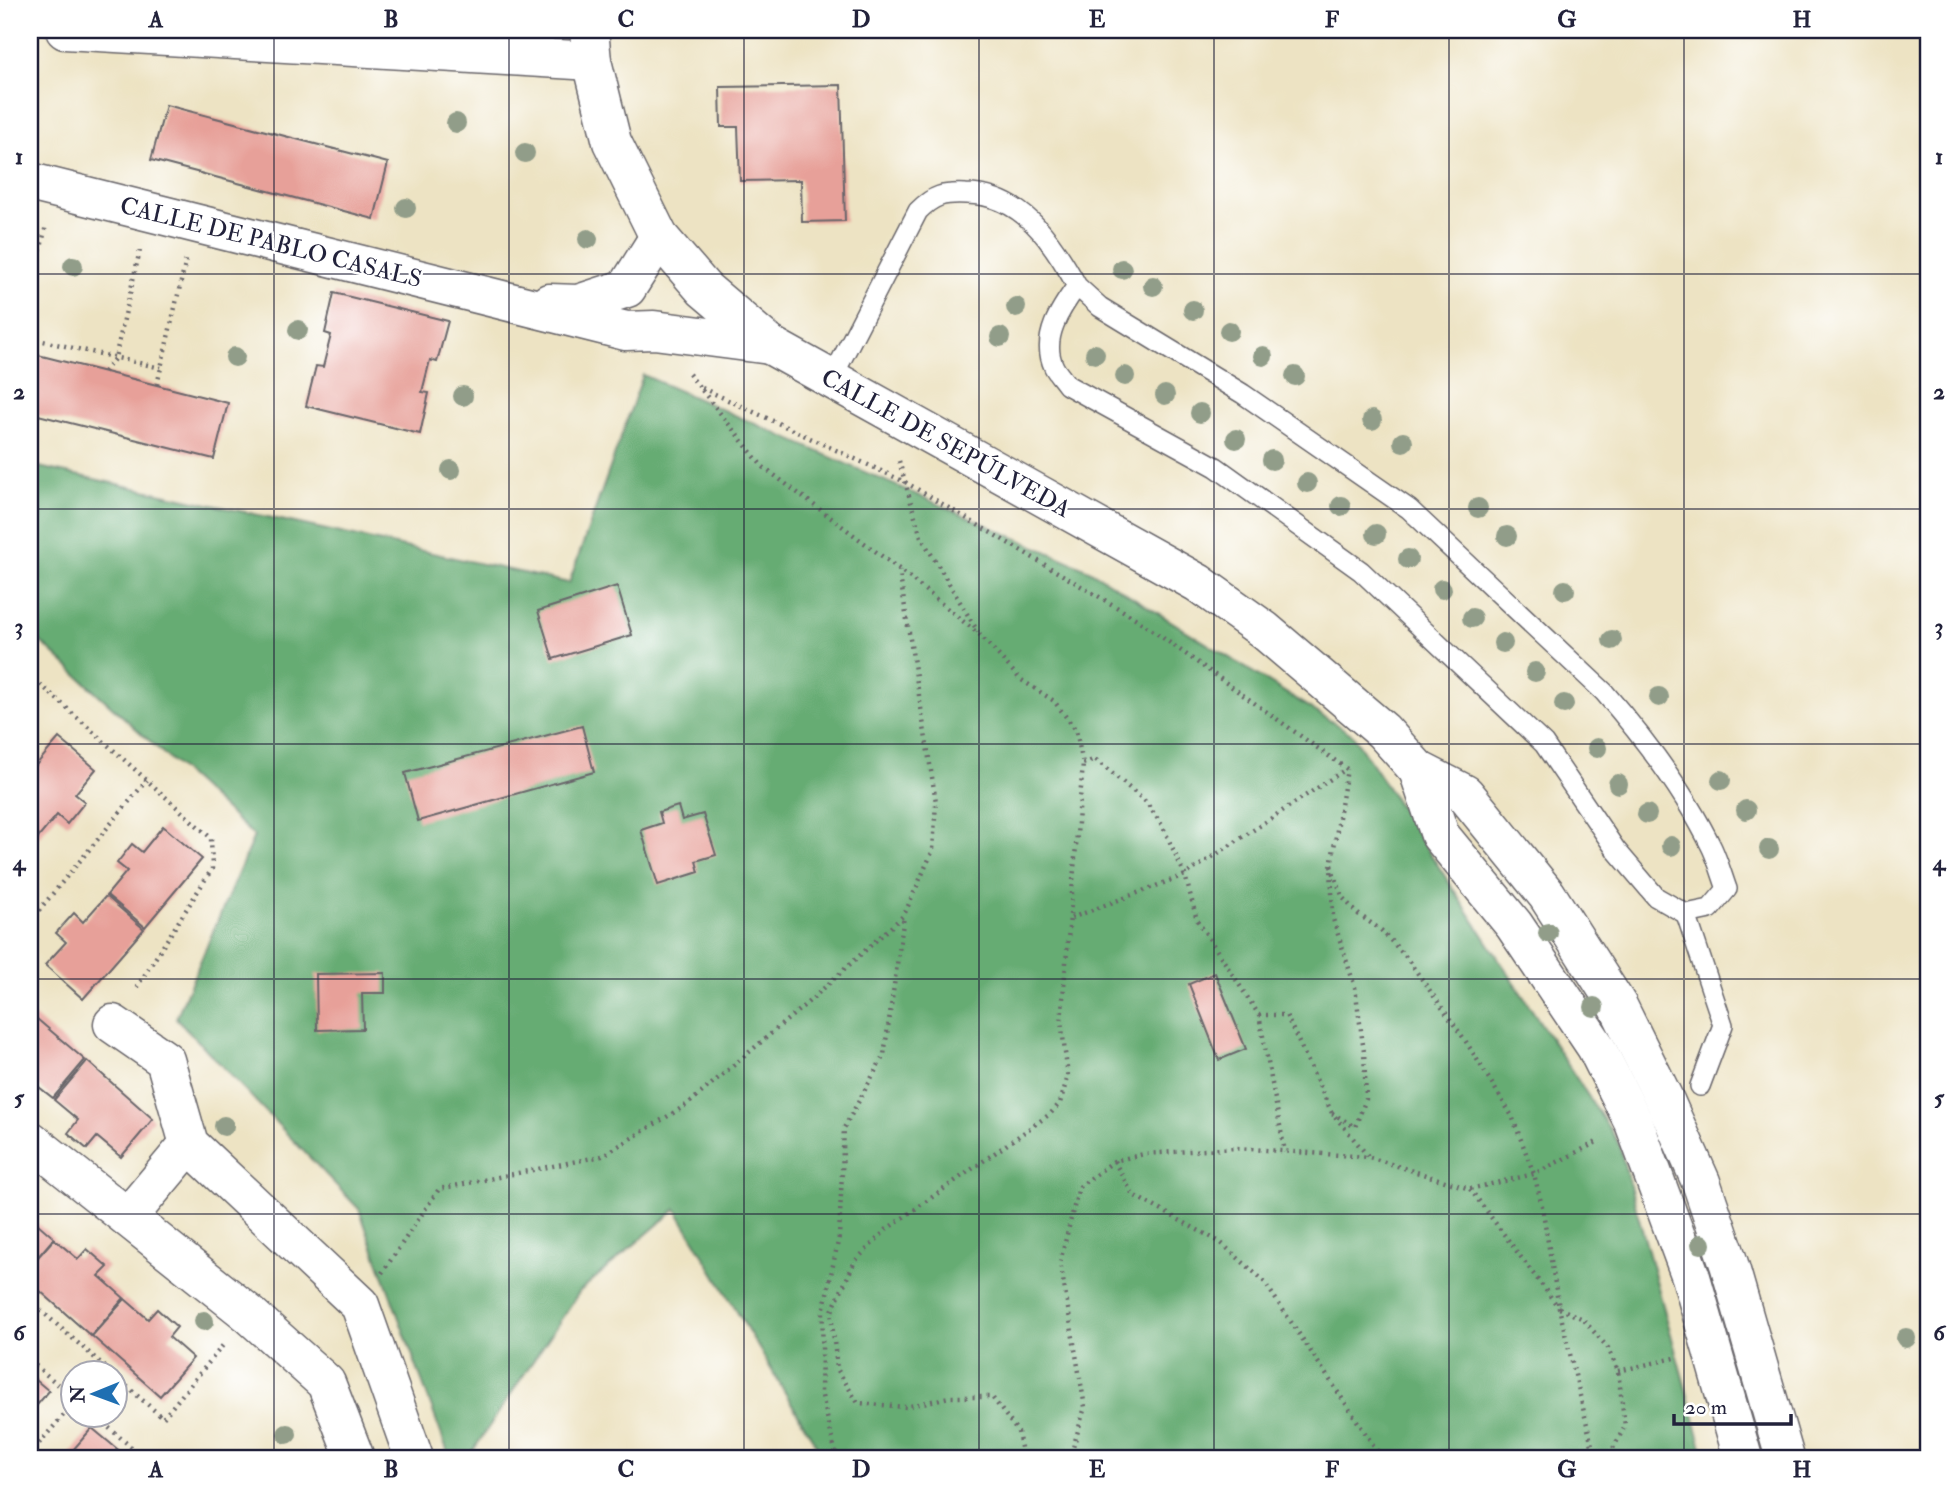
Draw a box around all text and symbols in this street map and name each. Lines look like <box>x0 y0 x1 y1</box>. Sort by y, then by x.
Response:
text: A <box>148 5 164 34</box>
text: B <box>383 5 399 34</box>
text: C <box>618 5 634 34</box>
text: D <box>852 5 870 34</box>
text: E <box>1089 5 1106 34</box>
text: F <box>1325 5 1340 34</box>
text: G <box>1557 5 1577 34</box>
text: H <box>1793 5 1812 34</box>
text: 1 <box>15 142 23 171</box>
text: 1 <box>1935 142 1943 171</box>
street label: CALLE DE PABLO CASALS <box>117 190 425 295</box>
street label: CALLE DE SEPÚLVEDA <box>816 361 1076 525</box>
text: 2 <box>13 377 25 406</box>
text: 2 <box>1933 377 1945 406</box>
text: 3 <box>15 612 23 641</box>
text: 3 <box>1935 612 1943 641</box>
text: 4 <box>12 848 27 877</box>
text: 4 <box>1932 848 1947 877</box>
text: 5 <box>14 1083 25 1112</box>
text: 5 <box>1934 1083 1945 1112</box>
text: 6 <box>13 1318 27 1347</box>
text: 6 <box>1933 1318 1947 1347</box>
north arrow <box>60 1358 130 1428</box>
scale bar <box>1674 1383 1792 1427</box>
text: N <box>66 1385 90 1404</box>
text: 20 m <box>1685 1394 1727 1421</box>
text: A <box>148 1455 164 1484</box>
text: B <box>383 1455 399 1484</box>
text: C <box>618 1455 634 1484</box>
text: D <box>852 1455 870 1484</box>
text: E <box>1089 1455 1106 1484</box>
text: F <box>1325 1455 1340 1484</box>
text: G <box>1557 1455 1577 1484</box>
text: H <box>1793 1455 1812 1484</box>

